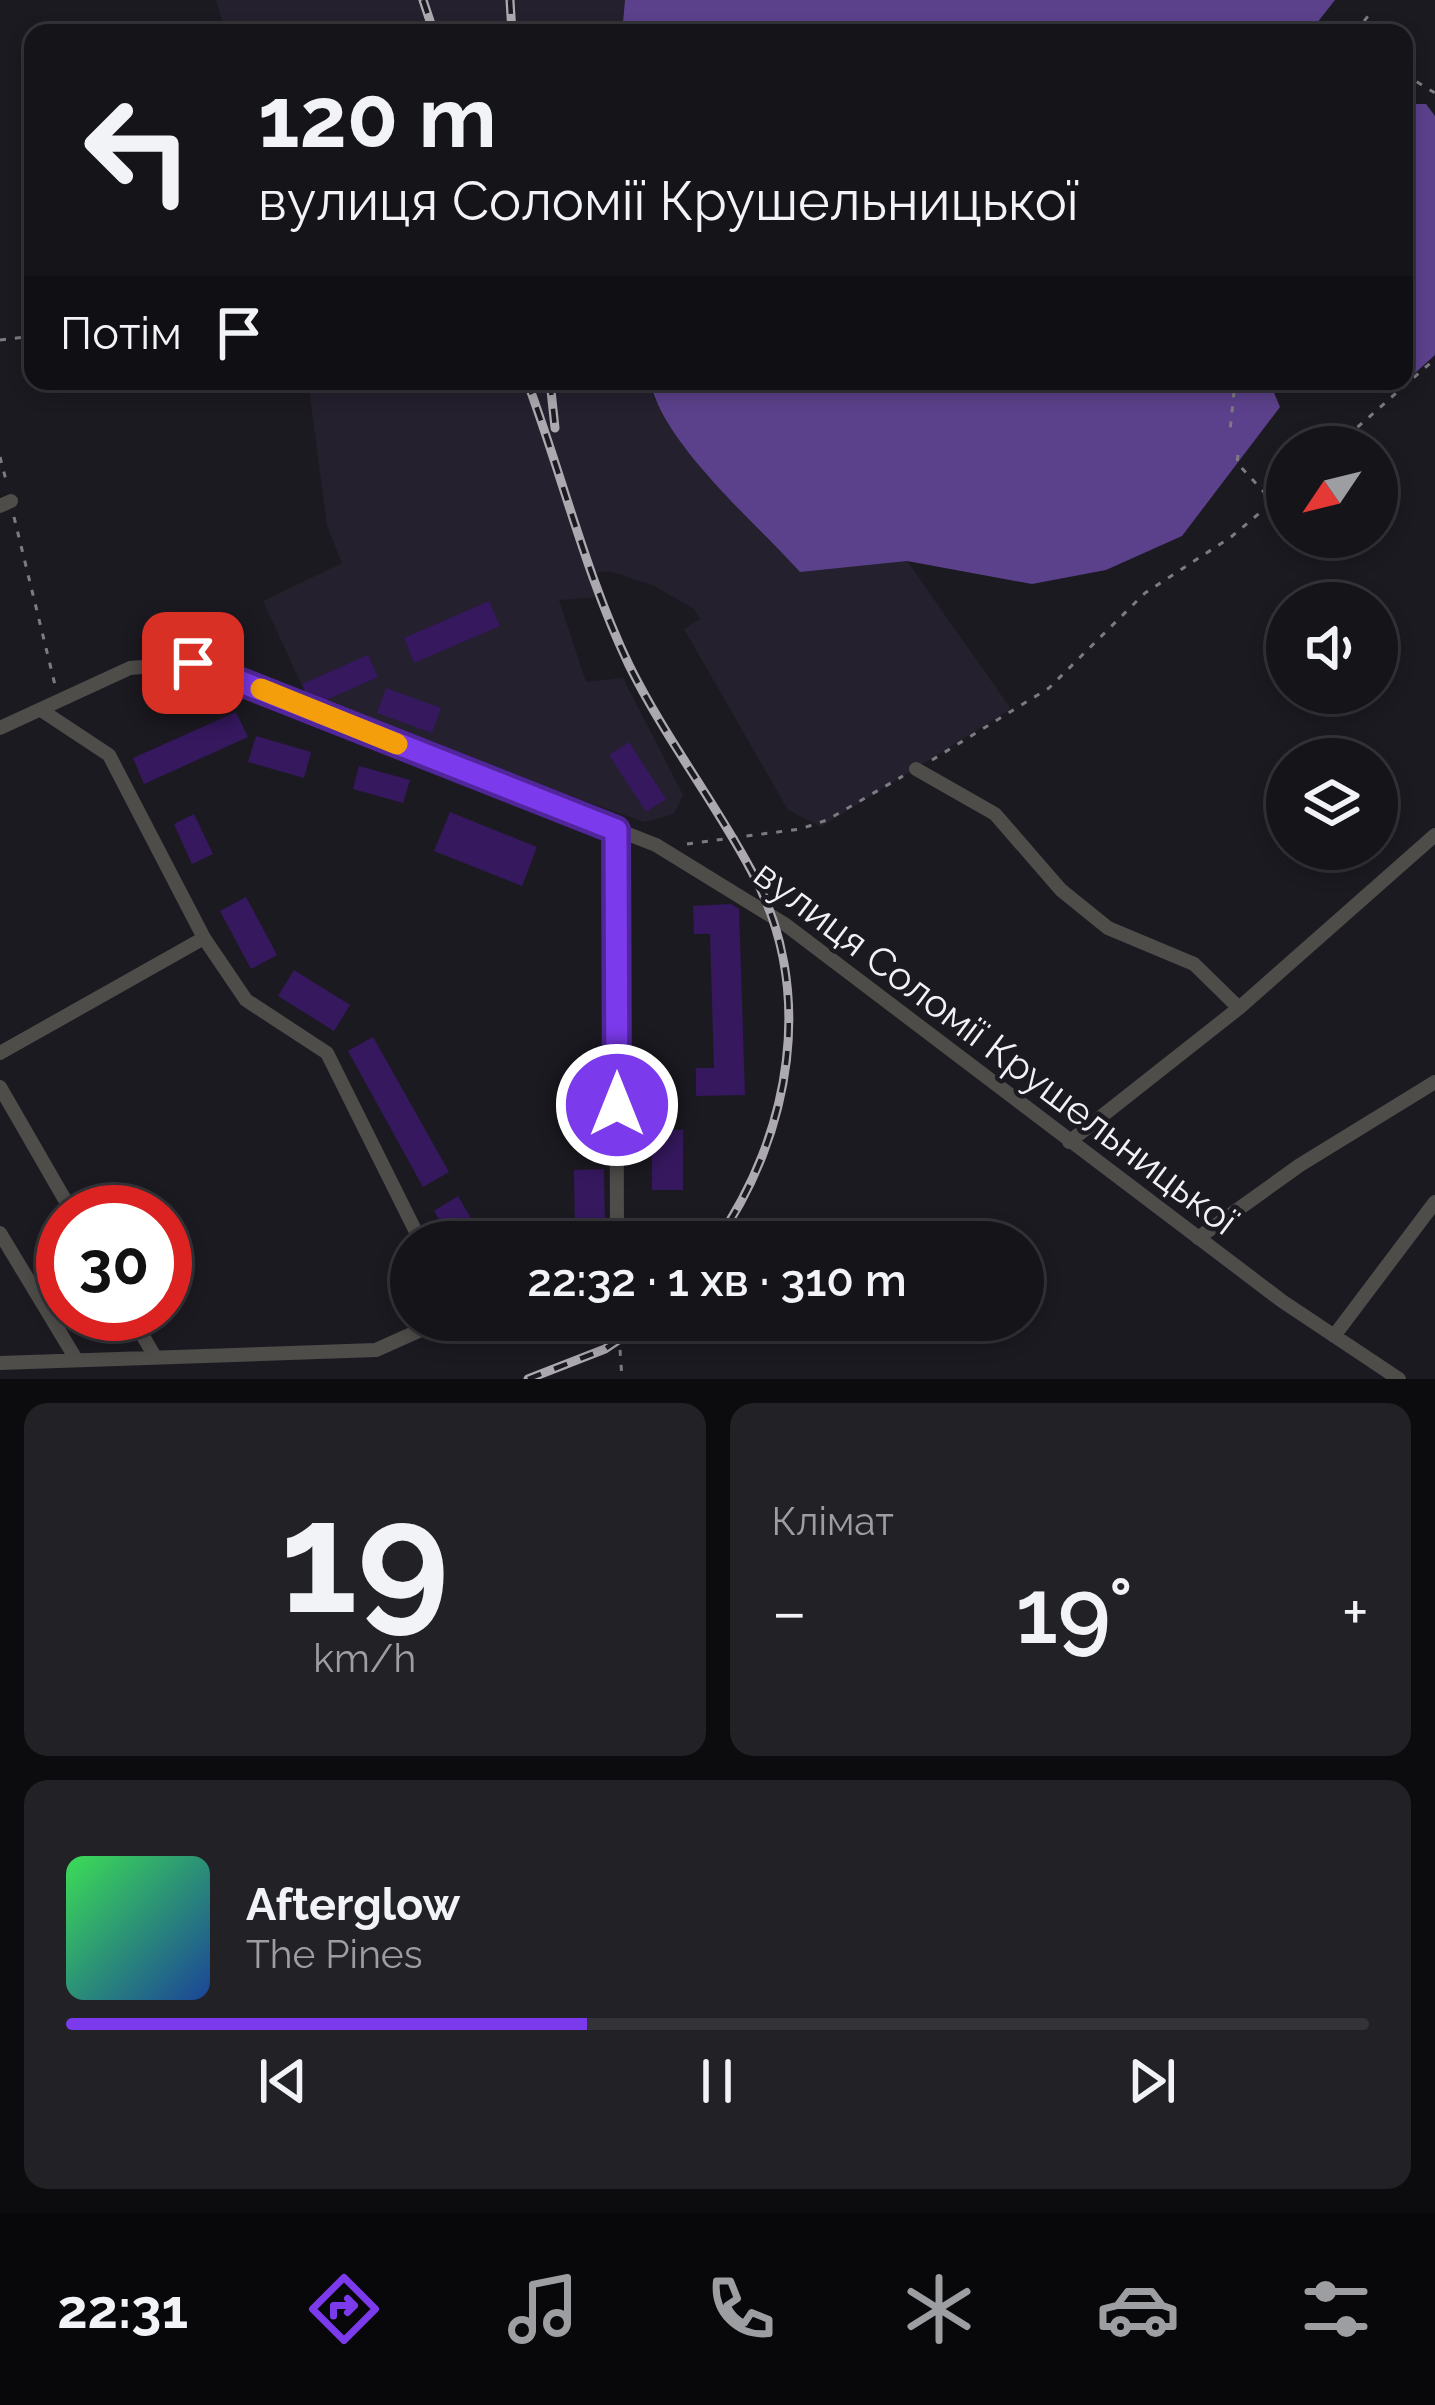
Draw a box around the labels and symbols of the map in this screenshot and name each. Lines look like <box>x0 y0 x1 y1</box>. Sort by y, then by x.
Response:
north arrow <box>1266 426 1398 558</box>
pin <box>142 612 244 714</box>
street label: вулиця Соломії Крушельницької <box>746 850 1247 1244</box>
position arrow <box>554 1042 680 1168</box>
speed limit sign: 30 <box>36 1185 192 1341</box>

